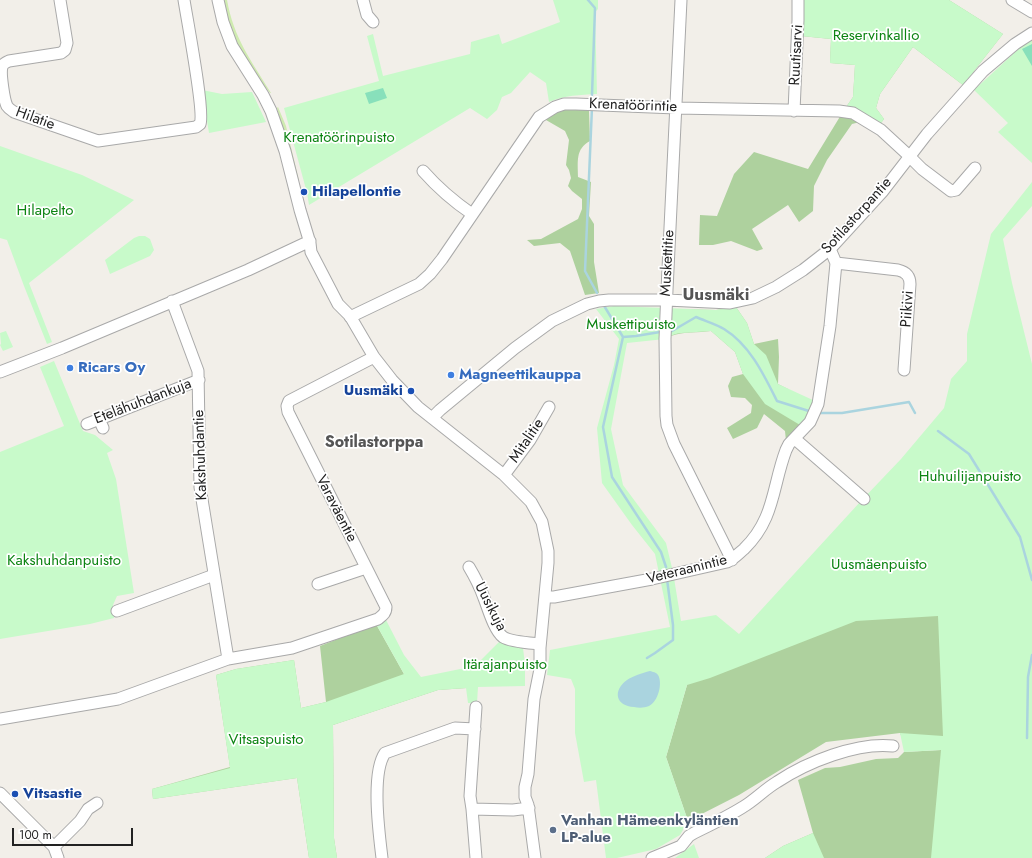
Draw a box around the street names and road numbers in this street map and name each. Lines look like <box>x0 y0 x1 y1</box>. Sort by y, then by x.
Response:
street label: Ruutisarvi <box>786 24 808 86</box>
street label: Krenatöörintie <box>589 95 677 117</box>
street label: Hilatie <box>13 104 57 134</box>
street label: Sotilastorpantie <box>818 174 896 258</box>
street label: Muskettitie <box>657 229 679 297</box>
street label: Piikivi <box>898 290 918 328</box>
street label: Etelähuhdankuja <box>92 375 194 429</box>
street label: Kakshuhdantie <box>190 409 212 501</box>
street label: Mitalitie <box>506 415 548 467</box>
street label: Varaväentie <box>312 473 360 545</box>
street label: Veteraanintie <box>645 551 729 589</box>
street label: Uusikuja <box>470 580 510 634</box>

